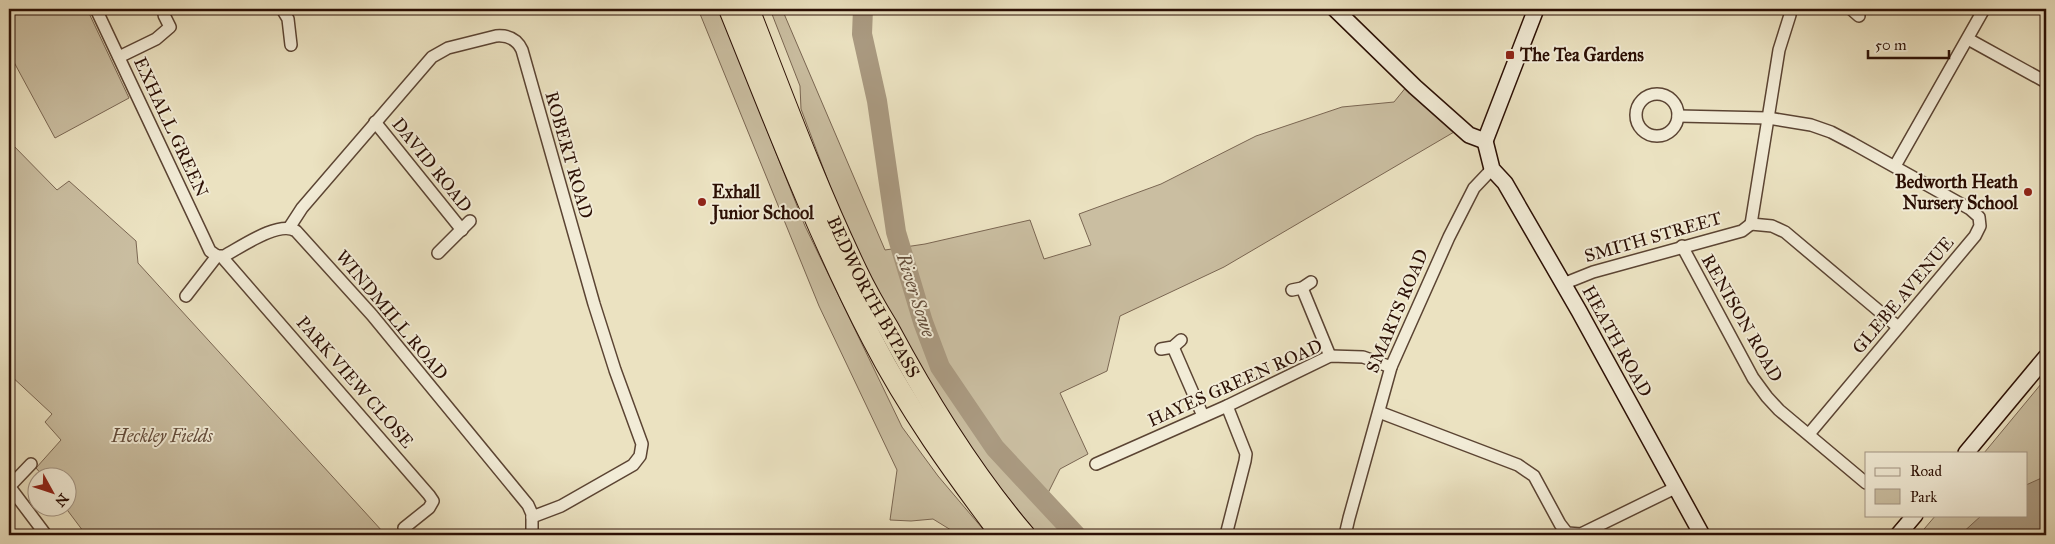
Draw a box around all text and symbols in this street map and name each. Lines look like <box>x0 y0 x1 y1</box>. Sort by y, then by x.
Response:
scale bar <box>1868 28 1949 60</box>
text: 50 m <box>1875 36 1907 54</box>
place label: The Tea Gardens <box>1519 44 1644 66</box>
marker: The Tea Gardens <box>1504 49 1516 61</box>
street label: EXHALL GREEN <box>129 54 213 200</box>
street label: ROBERT ROAD <box>540 89 598 221</box>
street label: DAVID ROAD <box>387 113 477 217</box>
place label: Bedworth Heath Nursery School <box>1895 171 2019 215</box>
place label: Exhall Junior School <box>710 181 815 225</box>
marker: Bedworth Heath Nursery School <box>2022 186 2034 198</box>
marker: Exhall Junior School <box>696 196 708 208</box>
street label: SMITH STREET <box>1582 207 1724 267</box>
street label: BEDWORTH BYPASS <box>822 213 925 382</box>
street label: GLEBE AVENUE <box>1848 232 1959 358</box>
street label: WINDMILL ROAD <box>331 246 453 384</box>
street label: SMARTS ROAD <box>1361 246 1433 376</box>
water label: River Sowe <box>891 249 941 341</box>
street label: RENISON ROAD <box>1697 250 1787 386</box>
street label: HEATH ROAD <box>1577 281 1657 401</box>
street label: PARK VIEW CLOSE <box>292 312 418 453</box>
street label: HAYES GREEN ROAD <box>1144 335 1326 431</box>
park label: Heckley Fields <box>110 425 213 447</box>
legend <box>1865 452 2028 516</box>
text: Road <box>1910 462 1942 480</box>
north arrow <box>28 466 78 516</box>
text: Park <box>1910 488 1937 506</box>
text: N <box>51 490 72 510</box>

